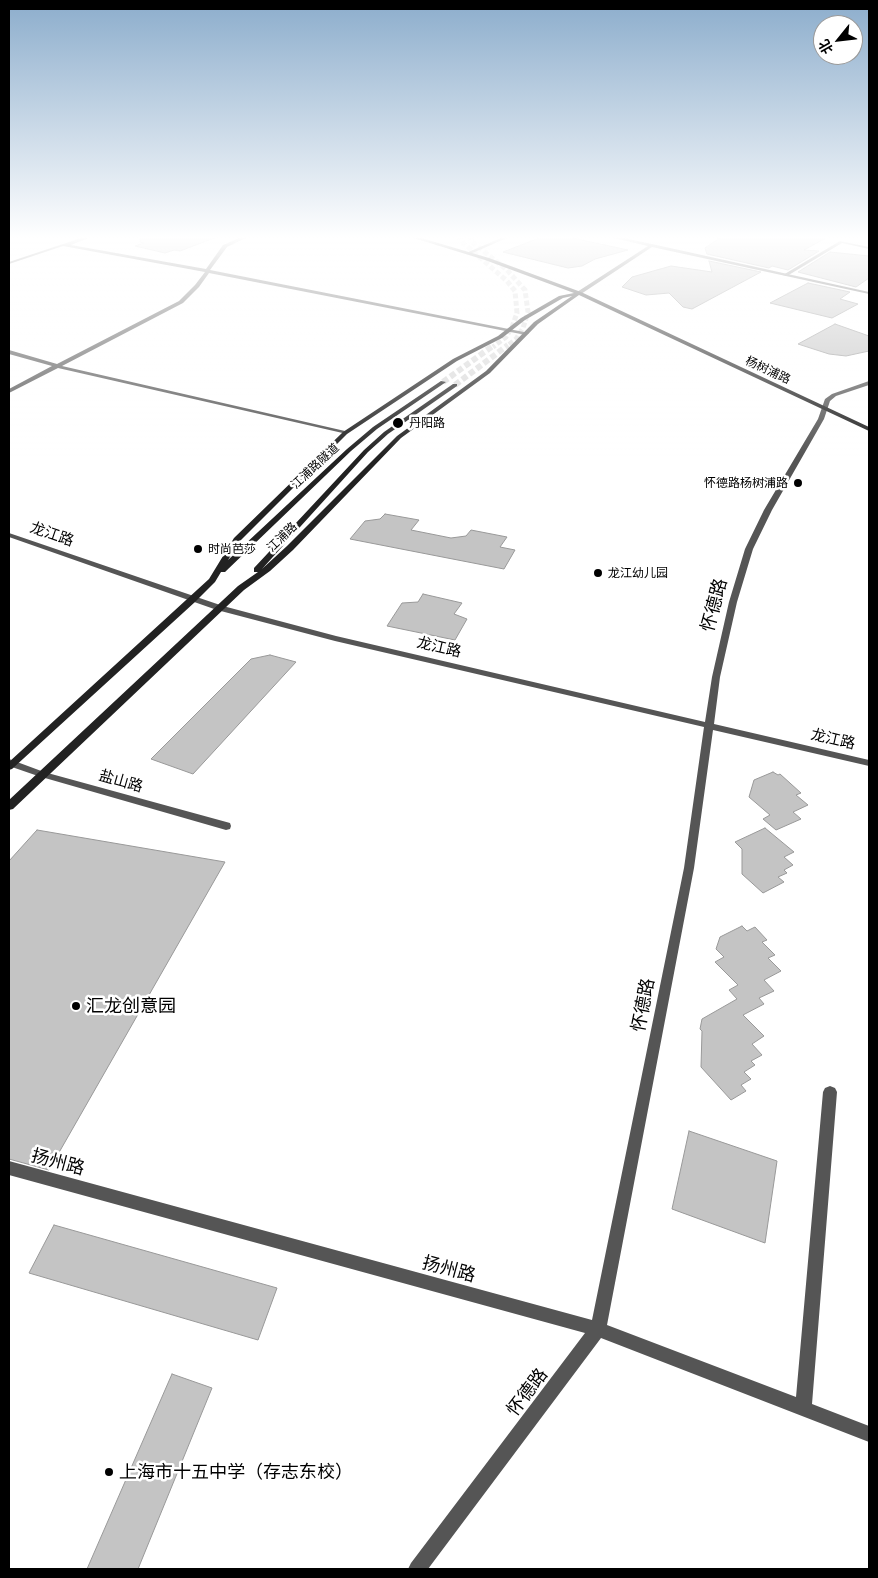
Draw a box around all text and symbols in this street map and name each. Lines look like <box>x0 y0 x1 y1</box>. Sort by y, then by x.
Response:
north arrow <box>813 15 863 65</box>
text: 北 <box>814 37 836 57</box>
street label: 杨树浦路 <box>743 353 793 387</box>
marker: 丹阳路 <box>391 416 405 430</box>
place label: 丹阳路 <box>409 416 445 430</box>
street label: 江浦路隧道 <box>288 440 342 492</box>
place label: 怀德路杨树浦路 <box>704 476 788 490</box>
marker: 怀德路杨树浦路 <box>792 477 804 489</box>
street label: 龙江路 <box>28 518 76 550</box>
street label: 江浦路 <box>264 519 300 555</box>
place label: 时尚芭莎 <box>208 542 256 556</box>
marker: 时尚芭莎 <box>192 543 204 555</box>
place label: 龙江幼儿园 <box>608 566 668 580</box>
marker: 龙江幼儿园 <box>592 567 604 579</box>
street label: 怀德路 <box>697 576 731 634</box>
street label: 龙江路 <box>415 633 463 661</box>
street label: 龙江路 <box>809 725 857 753</box>
street label: 盐山路 <box>97 766 145 796</box>
street label: 怀德路 <box>627 976 659 1034</box>
place label: 汇龙创意园 <box>86 995 176 1017</box>
marker: 汇龙创意园 <box>70 1000 82 1012</box>
street label: 扬州路 <box>29 1145 87 1179</box>
street label: 扬州路 <box>420 1252 478 1286</box>
street label: 怀德路 <box>502 1364 552 1420</box>
place label: 上海市十五中学（存志东校） <box>119 1461 353 1483</box>
marker: 上海市十五中学（存志东校） <box>103 1466 115 1478</box>

